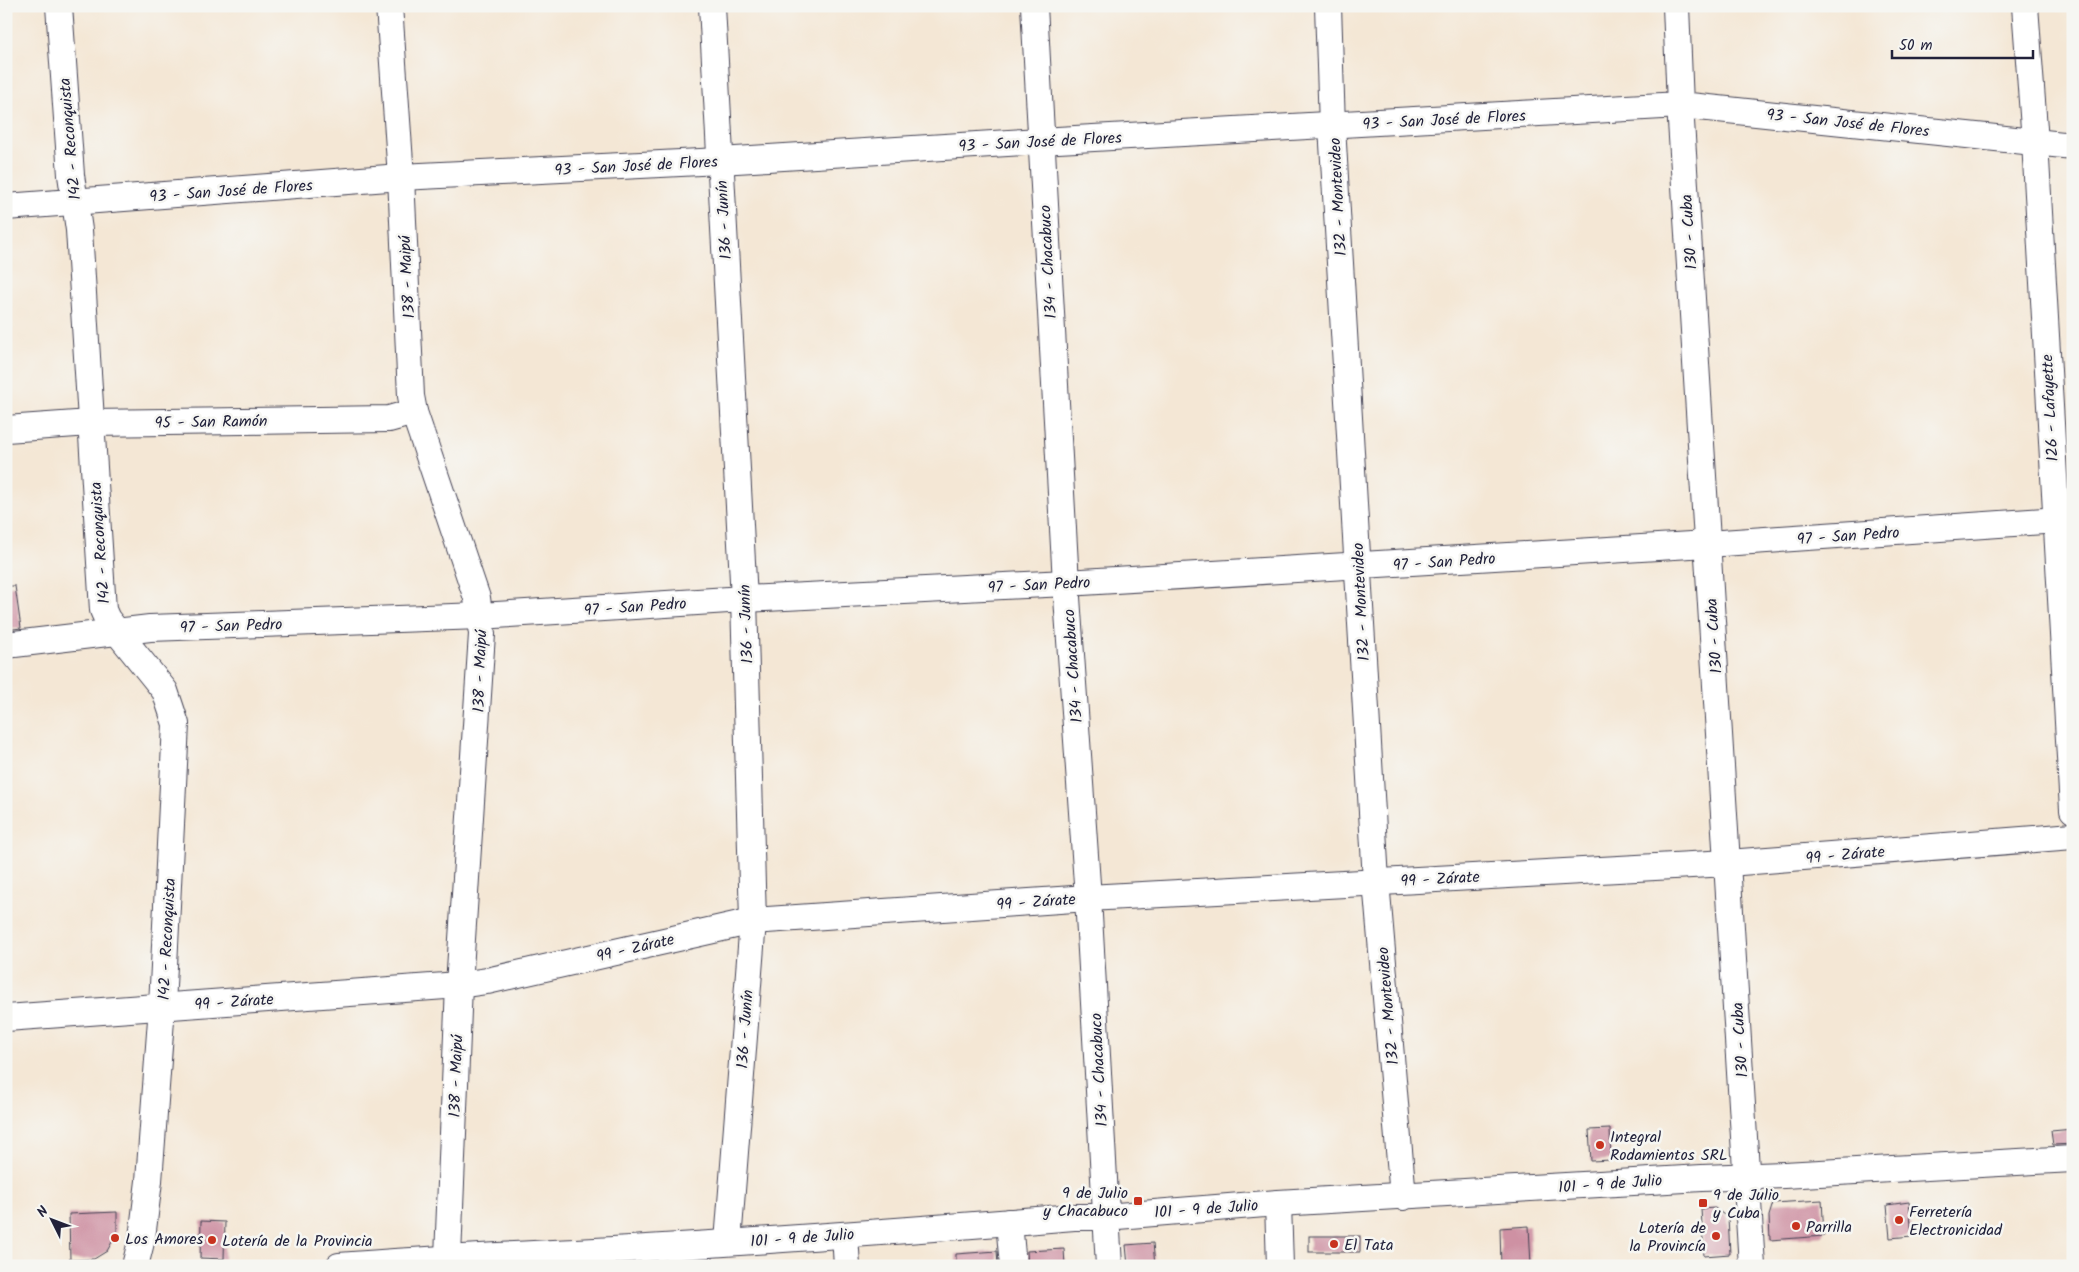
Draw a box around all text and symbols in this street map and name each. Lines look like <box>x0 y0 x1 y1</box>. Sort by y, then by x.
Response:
scale bar <box>1892 28 2033 60</box>
text: 50 m <box>1899 34 1933 58</box>
street label: 142 - Reconquista <box>53 77 88 201</box>
street label: 93 - San José de Flores <box>1765 103 1931 144</box>
street label: 93 - San José de Flores <box>1362 104 1527 137</box>
street label: 93 - San José de Flores <box>958 126 1123 159</box>
street label: 132 - Montevideo <box>1323 137 1354 257</box>
street label: 93 - San José de Flores <box>554 150 719 183</box>
street label: 93 - San José de Flores <box>149 173 314 210</box>
street label: 136 - Junín <box>710 180 739 260</box>
street label: 130 - Cuba <box>1674 193 1705 270</box>
street label: 134 - Chacabuco <box>1033 204 1064 319</box>
street label: 138 - Maipú <box>393 234 422 319</box>
street label: 126 - Lafayette <box>2035 354 2066 462</box>
street label: 95 - San Ramón <box>154 409 268 436</box>
street label: 142 - Reconquista <box>84 481 117 605</box>
street label: 97 - San Pedro <box>1796 520 1900 553</box>
street label: 132 - Montevideo <box>1346 542 1377 662</box>
street label: 97 - San Pedro <box>1392 546 1496 579</box>
street label: 97 - San Pedro <box>987 570 1091 601</box>
street label: 136 - Junín <box>733 584 760 664</box>
street label: 97 - San Pedro <box>583 591 687 624</box>
street label: 130 - Cuba <box>1699 597 1730 674</box>
street label: 134 - Chacabuco <box>1057 608 1090 724</box>
street label: 97 - San Pedro <box>179 612 283 641</box>
street label: 138 - Maipú <box>467 629 494 713</box>
street label: 99 - Zárate <box>1804 840 1886 871</box>
street label: 99 - Zárate <box>1400 865 1480 894</box>
street label: 142 - Reconquista <box>152 877 183 1001</box>
street label: 99 - Zárate <box>996 887 1077 918</box>
street label: 99 - Zárate <box>594 927 677 970</box>
street label: 132 - Montevideo <box>1371 946 1406 1066</box>
street label: 99 - Zárate <box>194 987 275 1018</box>
street label: 136 - Junín <box>730 989 761 1070</box>
street label: 130 - Cuba <box>1725 1001 1756 1078</box>
street label: 134 - Chacabuco <box>1084 1012 1115 1127</box>
street label: 138 - Maipú <box>443 1034 470 1118</box>
place label: Integral Rodamientos SRL <box>1610 1125 1728 1168</box>
marker: Integral Rodamientos SRL <box>1594 1139 1606 1151</box>
street label: 101 - 9 de Julio <box>1557 1168 1663 1201</box>
place label: 9 de Julio y Chacabuco <box>1042 1181 1128 1224</box>
place label: 9 de Julio y Cuba <box>1712 1183 1779 1226</box>
street label: 101 - 9 de Julio <box>1153 1193 1259 1226</box>
north arrow <box>28 1194 78 1244</box>
marker: 9 de Julio y Chacabuco <box>1132 1195 1144 1207</box>
marker: 9 de Julio y Cuba <box>1697 1197 1709 1209</box>
place label: Ferretería Electronicidad <box>1909 1200 2003 1243</box>
text: N <box>32 1201 54 1223</box>
marker: Ferretería Electronicidad <box>1893 1214 1905 1226</box>
place label: Parrilla <box>1806 1215 1852 1240</box>
place label: Lotería de la Provincía <box>1629 1216 1706 1259</box>
marker: Parrilla <box>1790 1220 1802 1232</box>
street label: 101 - 9 de Julio <box>749 1222 855 1255</box>
place label: Los Amores <box>125 1227 203 1252</box>
place label: Lotería de la Provincia <box>222 1229 373 1254</box>
marker: Lotería de la Provincía <box>1710 1230 1722 1242</box>
marker: Los Amores <box>109 1232 121 1244</box>
place label: El Tata <box>1344 1233 1393 1258</box>
marker: Lotería de la Provincia <box>206 1234 218 1246</box>
marker: El Tata <box>1328 1238 1340 1250</box>

